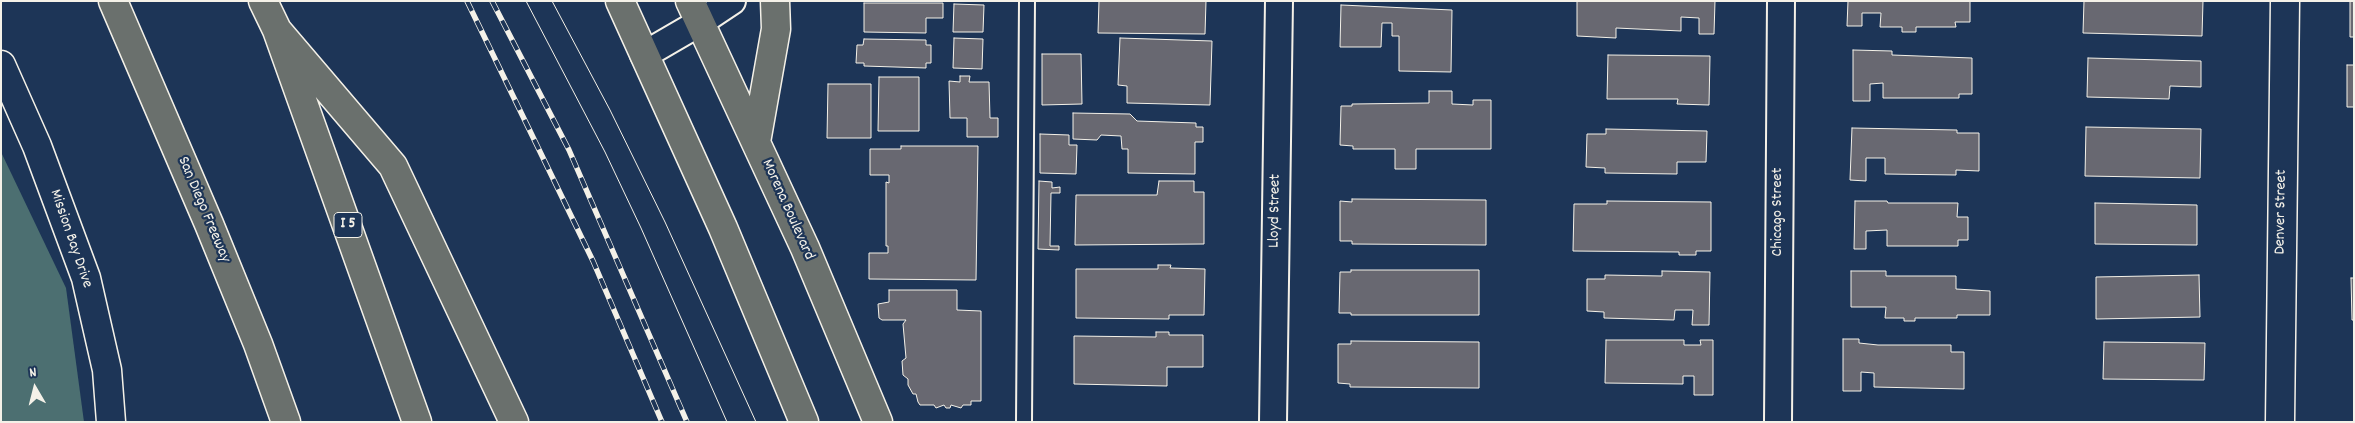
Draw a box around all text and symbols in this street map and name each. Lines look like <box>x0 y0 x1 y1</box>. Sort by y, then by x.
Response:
street label: San Diego Freeway <box>172 154 234 266</box>
street label: Morena Boulevard <box>756 157 818 263</box>
street label: Chicago Street <box>1769 168 1789 256</box>
street label: Denver Street <box>2272 169 2292 255</box>
street label: Lloyd Street <box>1266 174 1286 248</box>
street label: Mission Bay Drive <box>44 187 96 291</box>
road number: I 5 <box>334 212 362 238</box>
north arrow <box>10 363 60 413</box>
text: N <box>28 363 38 384</box>

